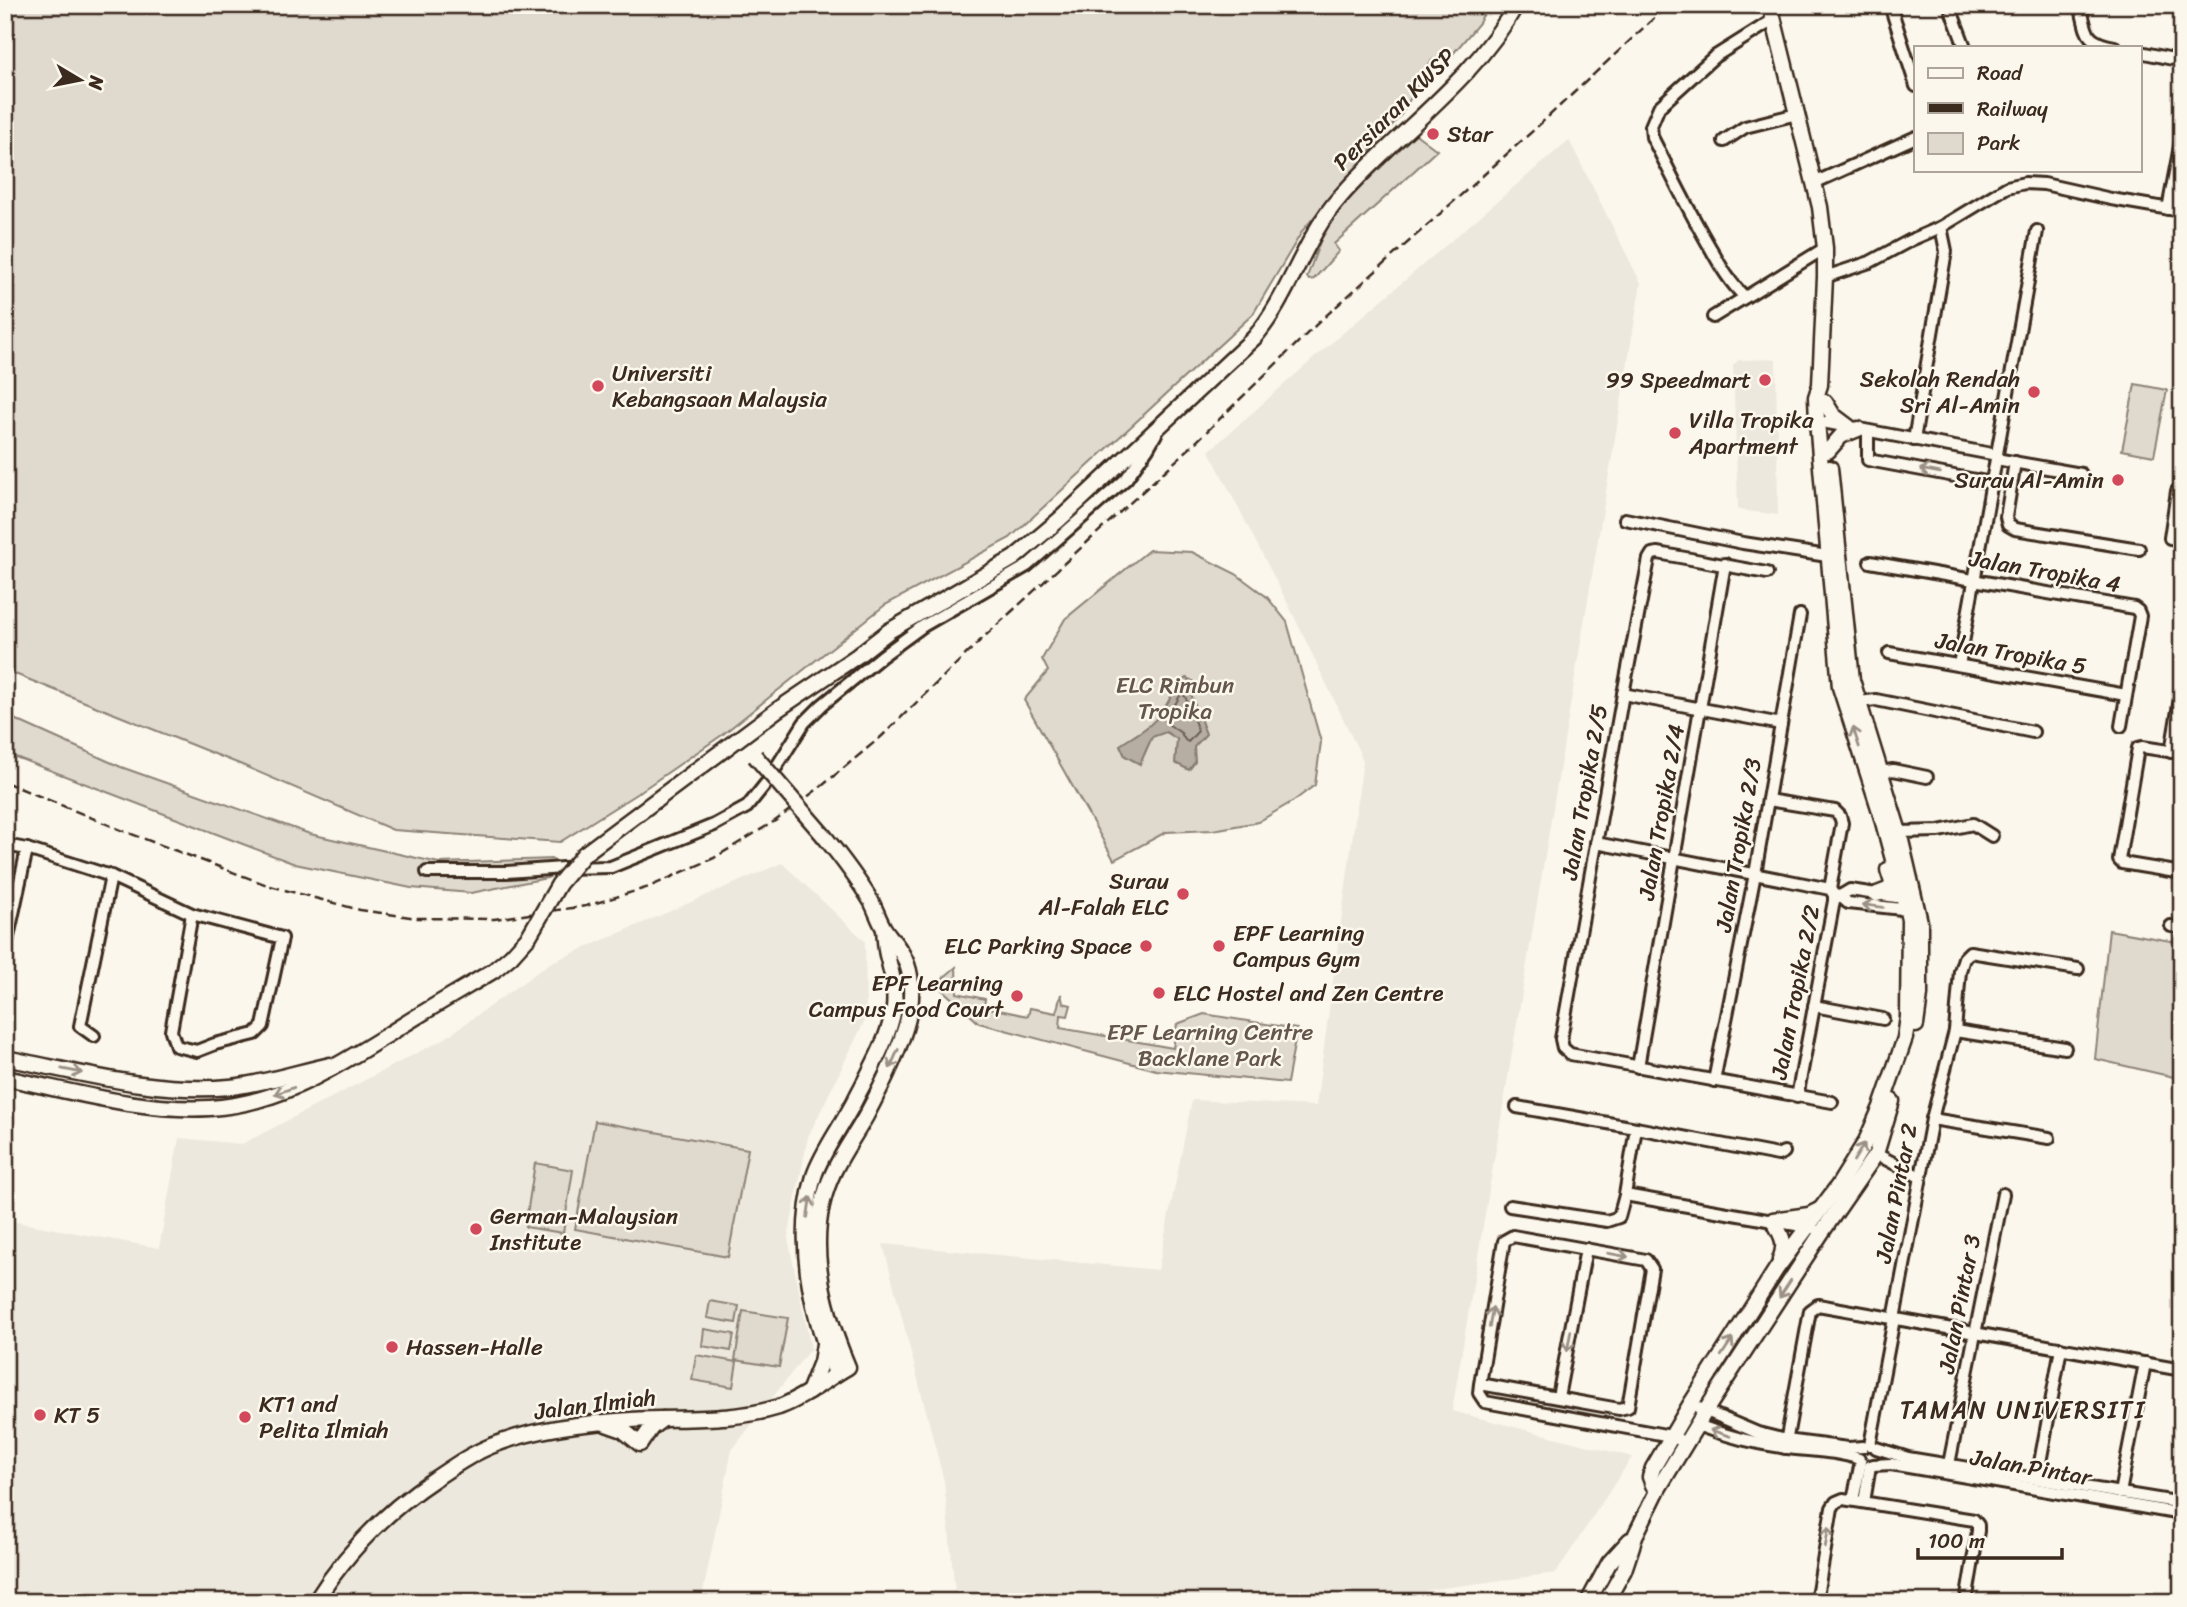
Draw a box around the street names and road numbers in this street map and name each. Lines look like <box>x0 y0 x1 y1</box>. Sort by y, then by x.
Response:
street label: Persiaran KWSP <box>1323 38 1466 181</box>
street label: Jalan Tropika 4 <box>1965 538 2124 605</box>
street label: Jalan Tropika 5 <box>1931 620 2090 687</box>
street label: Jalan Tropika 2/5 <box>1549 701 1620 884</box>
street label: Jalan Tropika 2/4 <box>1626 721 1697 904</box>
street label: Jalan Tropika 2/3 <box>1703 755 1774 936</box>
street label: Jalan Tropika 2/2 <box>1758 901 1832 1084</box>
street label: Jalan Pintar 2 <box>1863 1120 1930 1267</box>
street label: Jalan Pintar 3 <box>1926 1231 1993 1378</box>
street label: Jalan Ilmiah <box>531 1377 658 1432</box>
street label: Jalan Pintar <box>1966 1437 2096 1499</box>

